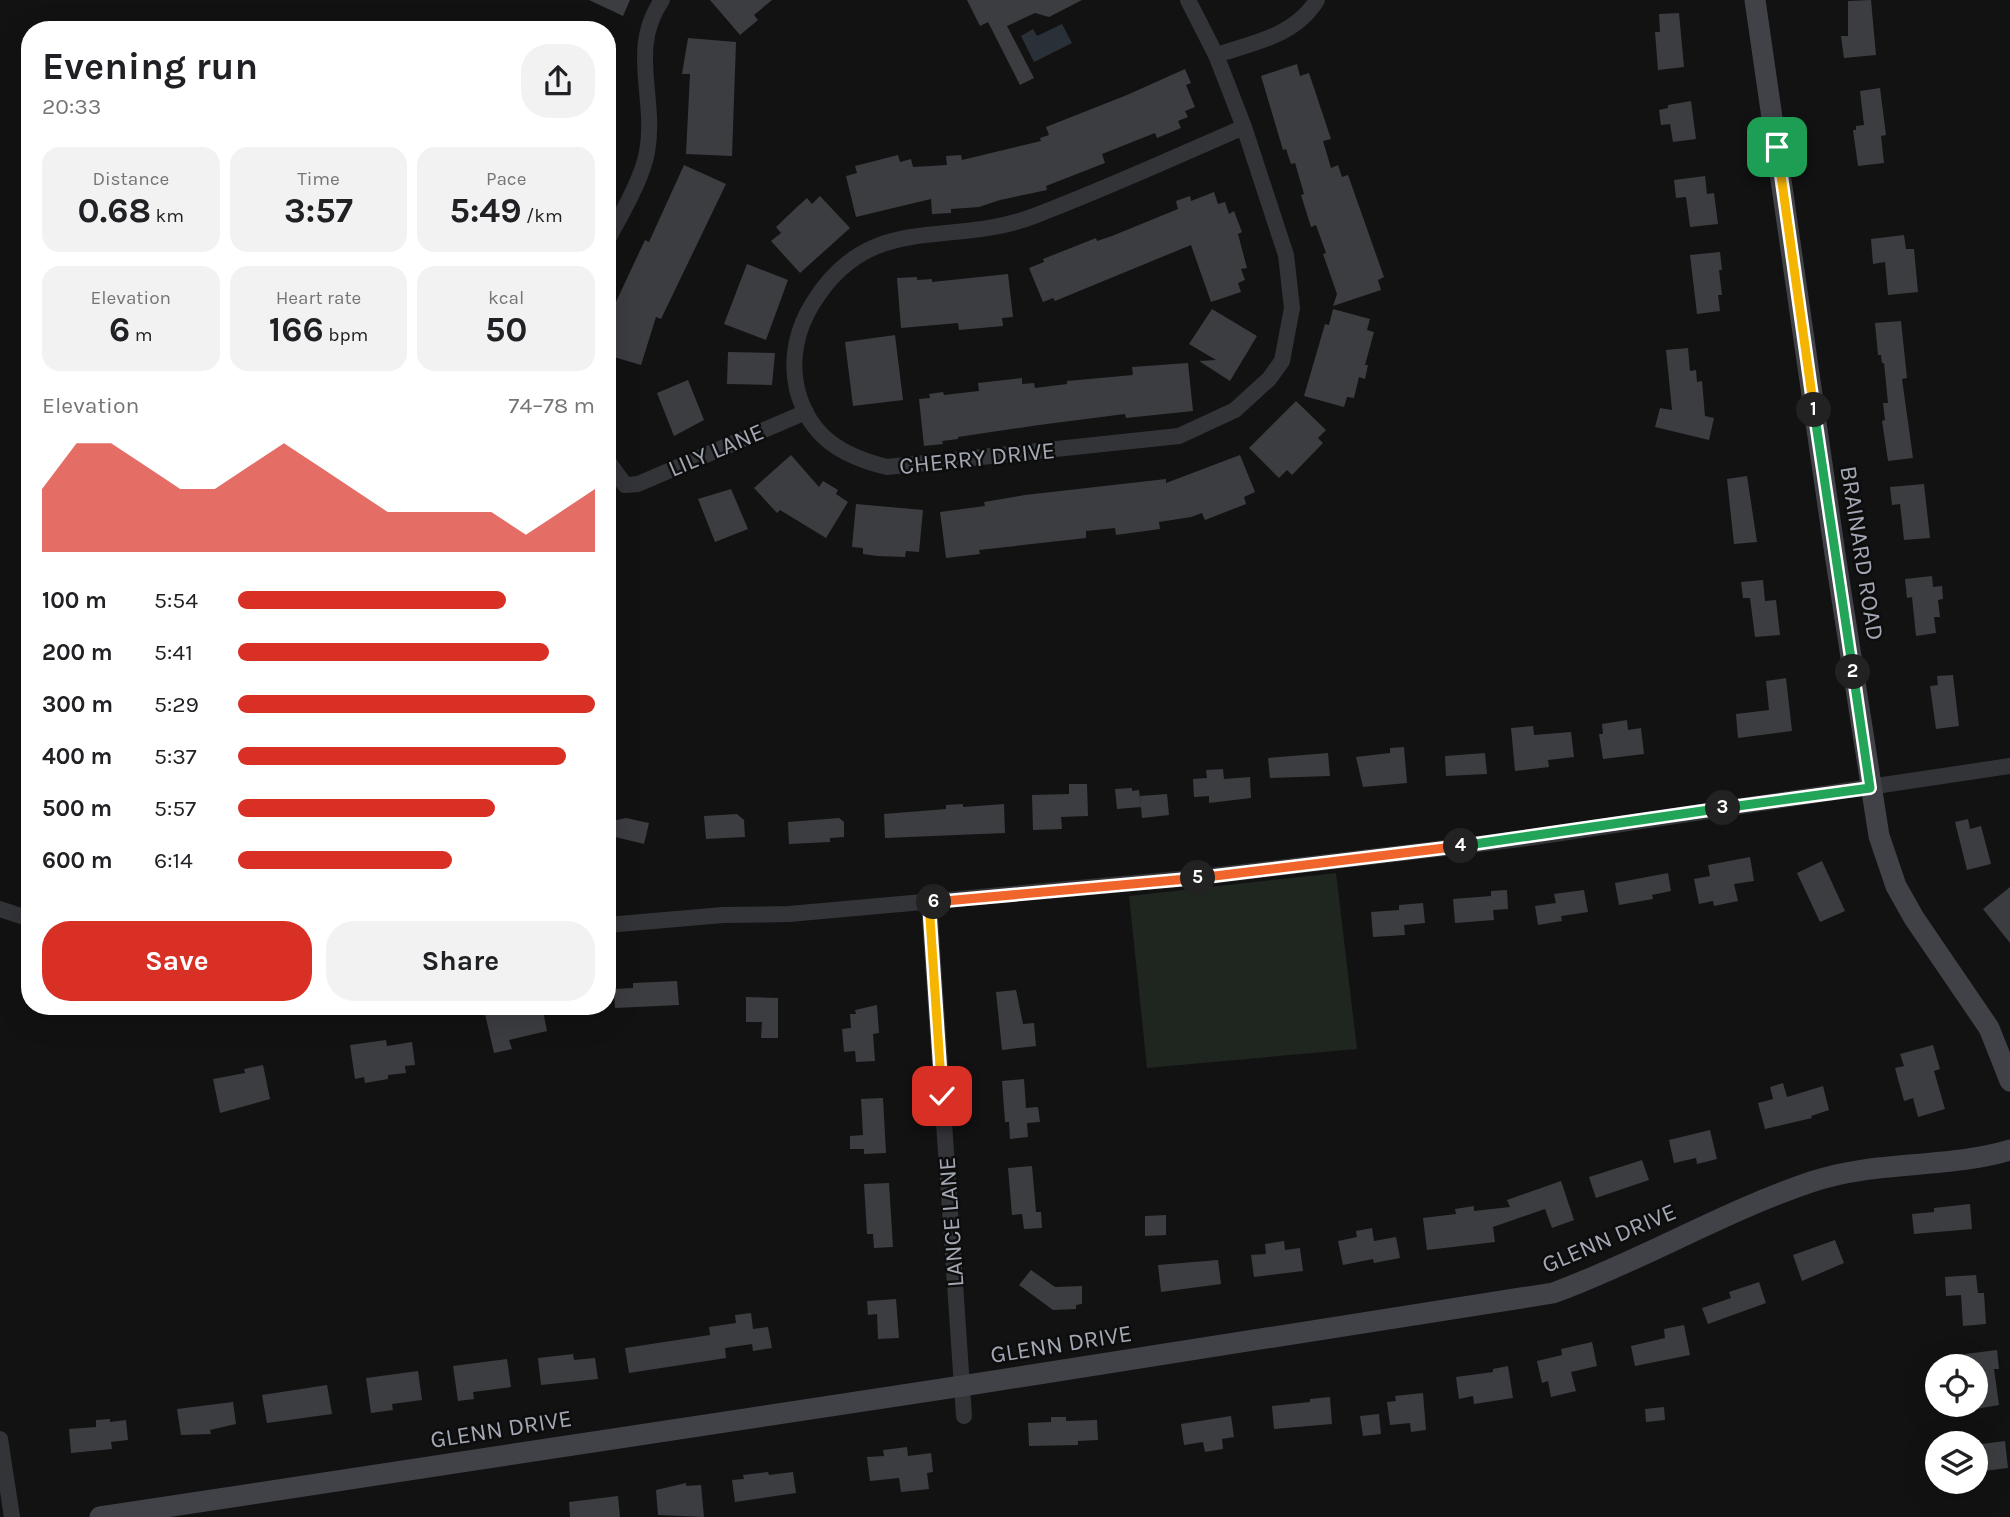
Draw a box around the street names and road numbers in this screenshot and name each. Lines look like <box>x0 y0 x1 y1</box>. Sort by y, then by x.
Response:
street label: LILY LANE <box>664 417 768 483</box>
street label: CHERRY DRIVE <box>898 436 1056 480</box>
street label: BRAINARD ROAD <box>1834 464 1890 642</box>
street label: LANCE LANE <box>932 1156 970 1288</box>
street label: GLENN DRIVE <box>1538 1197 1680 1279</box>
street label: GLENN DRIVE <box>988 1319 1134 1369</box>
street label: GLENN DRIVE <box>428 1404 574 1454</box>

